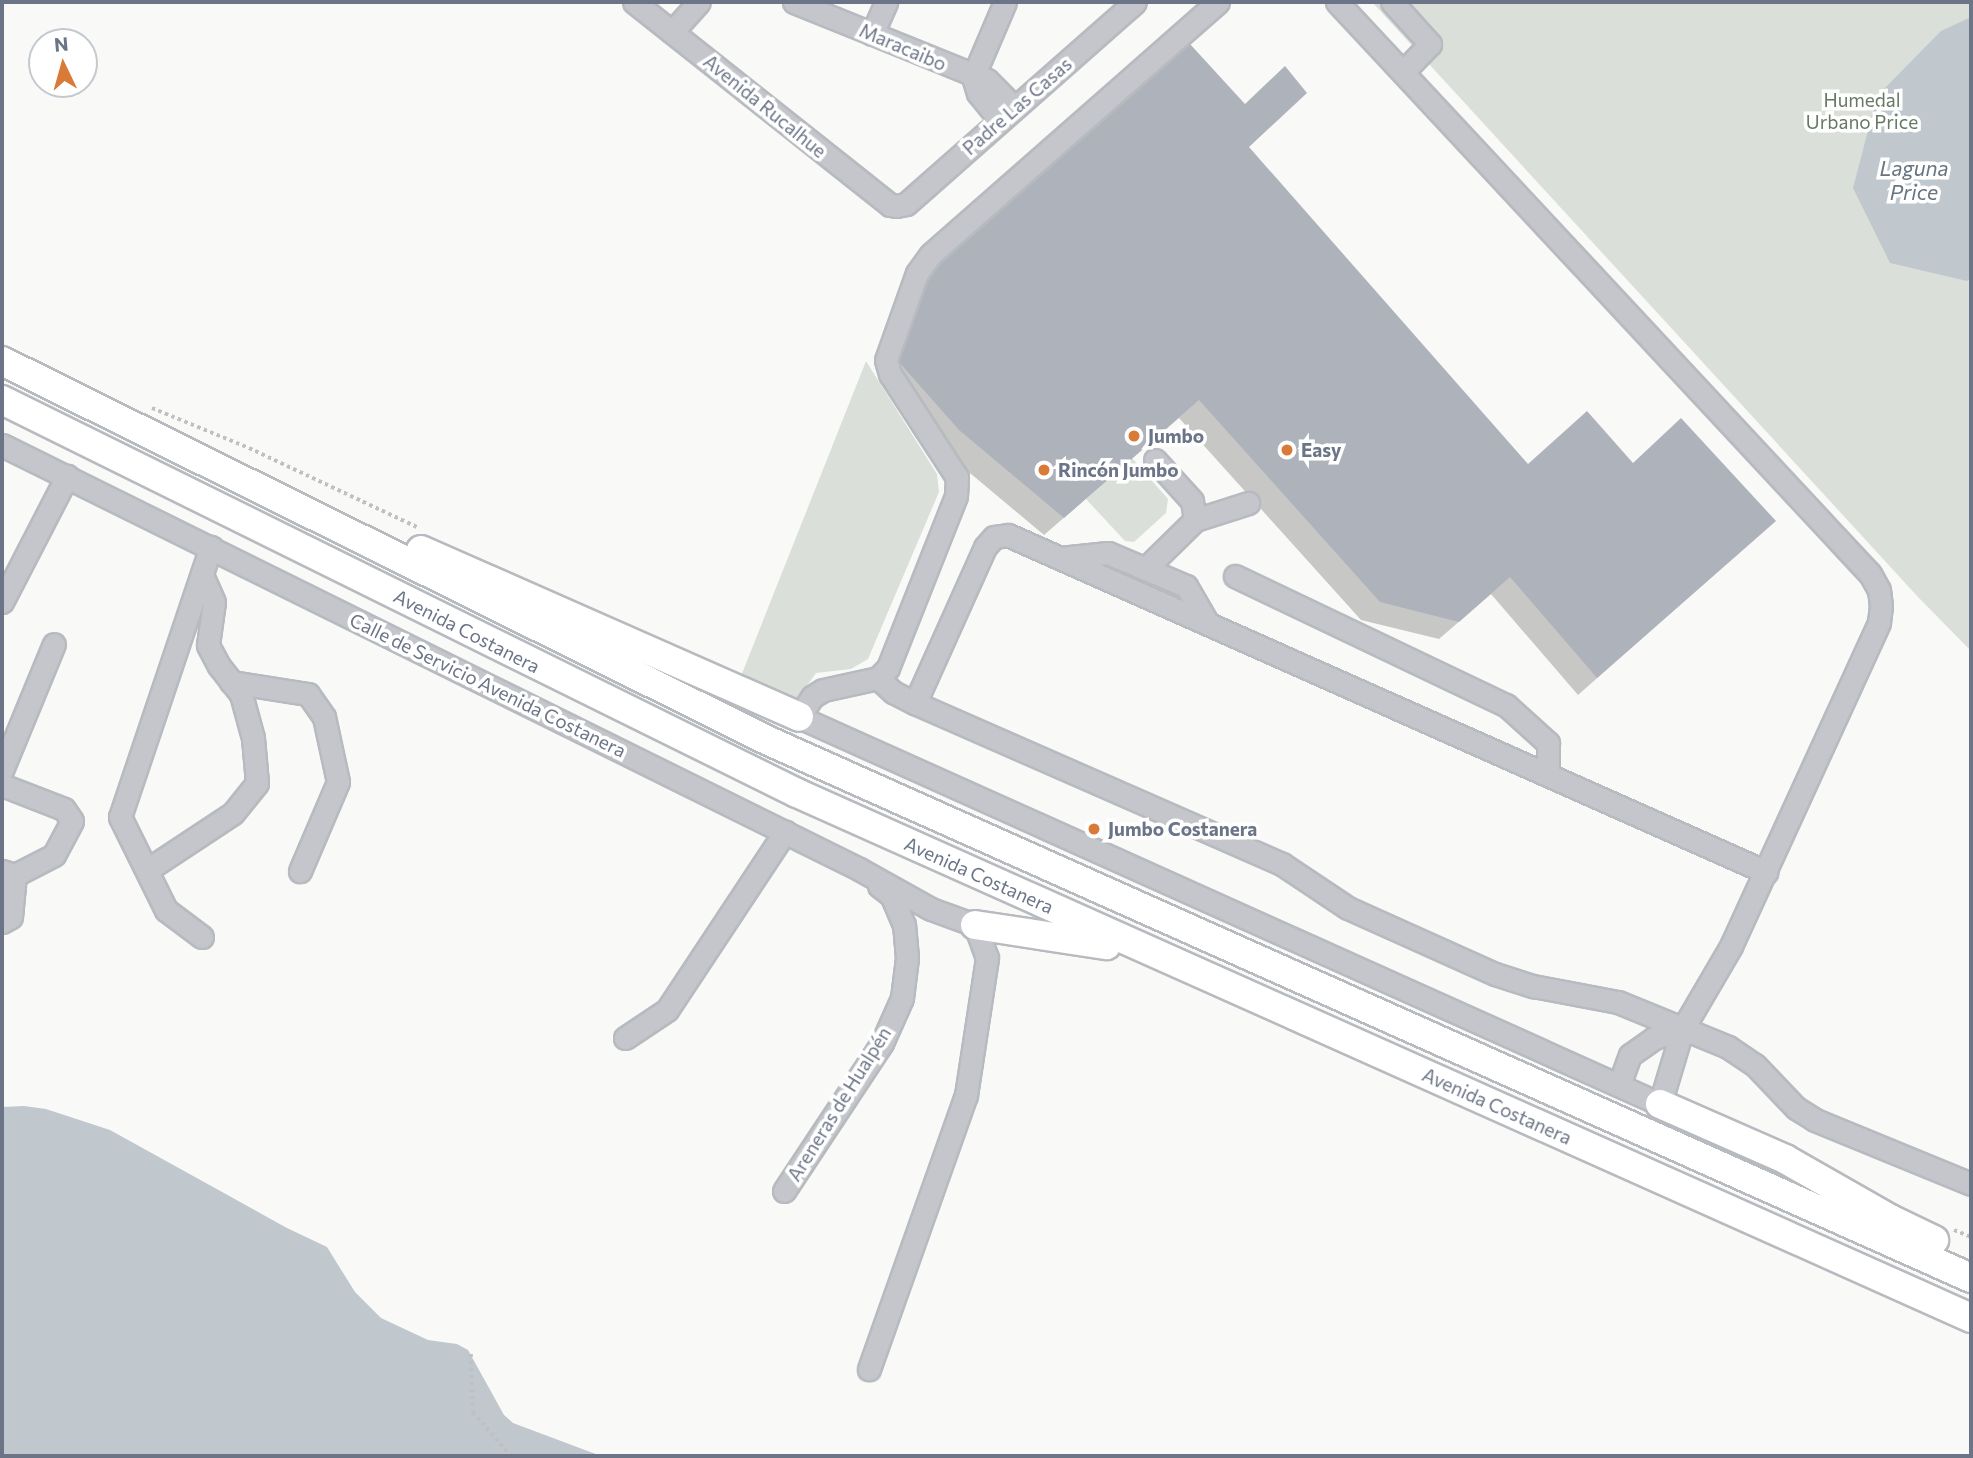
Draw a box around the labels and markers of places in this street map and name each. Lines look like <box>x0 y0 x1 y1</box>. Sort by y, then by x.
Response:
place label: Jumbo <box>1148 425 1204 447</box>
marker: Jumbo <box>1126 428 1142 444</box>
place label: Easy <box>1301 439 1341 461</box>
marker: Easy <box>1279 442 1295 458</box>
place label: Rincón Jumbo <box>1058 459 1179 481</box>
marker: Rincón Jumbo <box>1036 462 1052 478</box>
place label: Jumbo Costanera <box>1108 818 1257 840</box>
marker: Jumbo Costanera <box>1086 821 1102 837</box>

